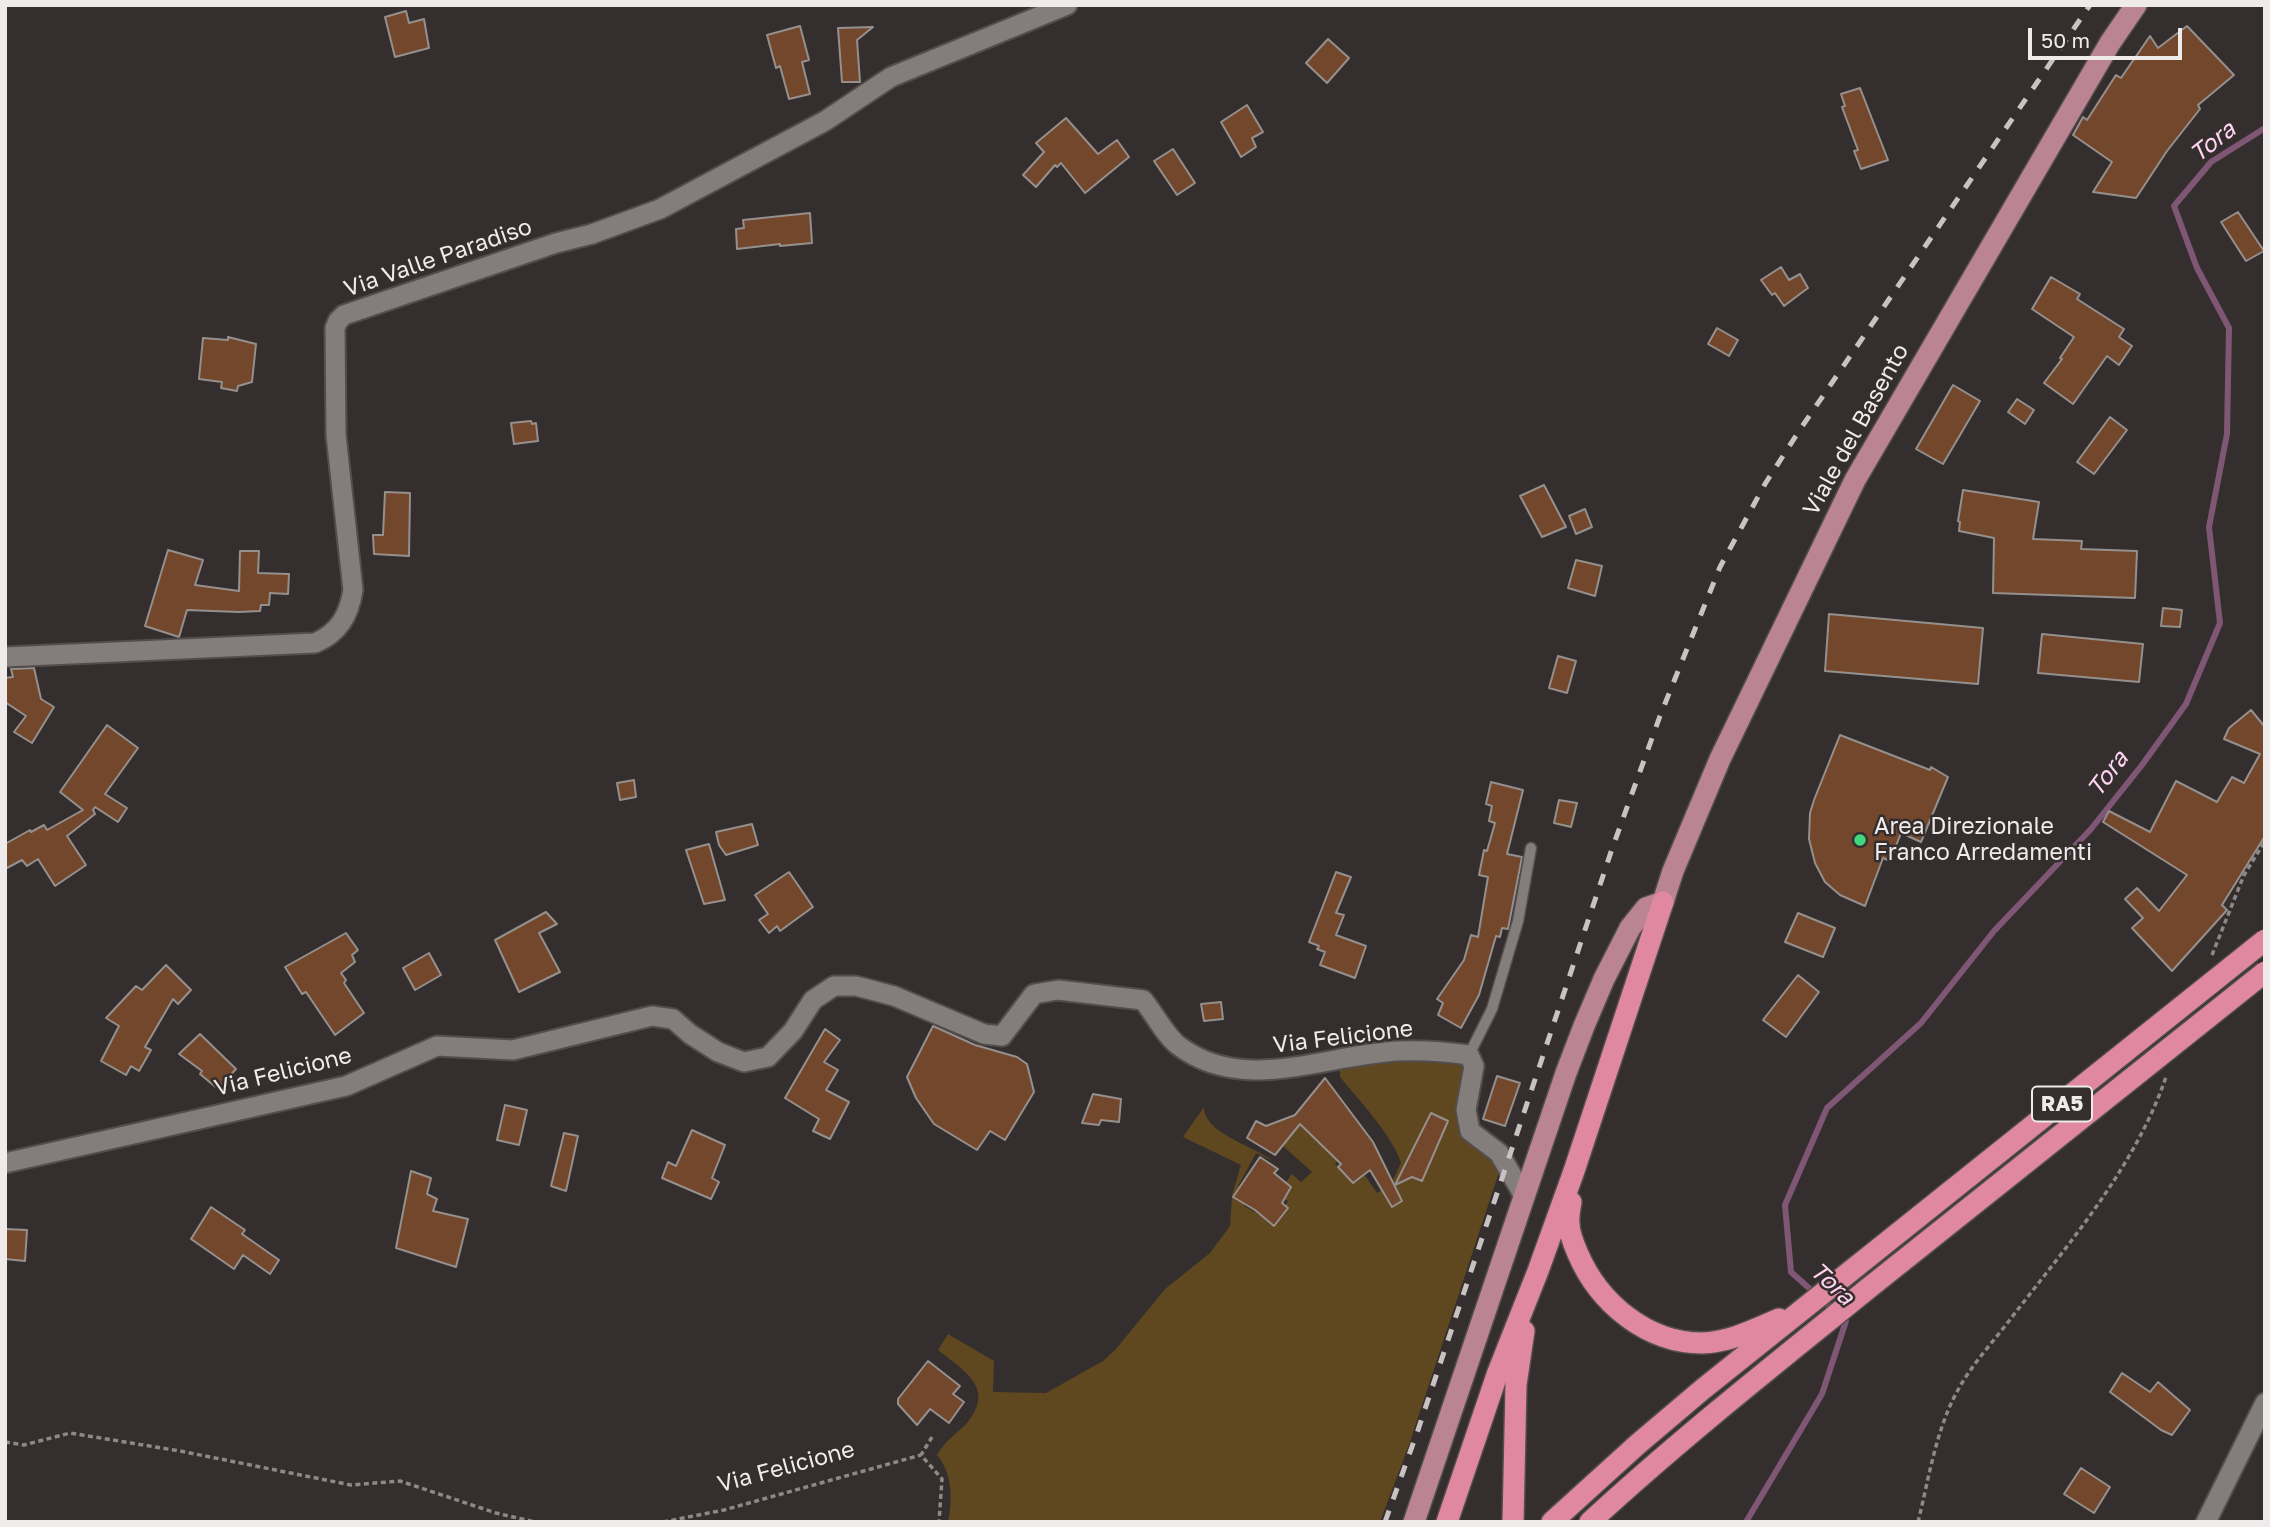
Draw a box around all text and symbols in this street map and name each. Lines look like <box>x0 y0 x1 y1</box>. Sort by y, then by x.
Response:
scale bar <box>2032 14 2186 58</box>
text: 50 m <box>2041 27 2090 53</box>
water label: Tora <box>2185 115 2241 169</box>
street label: Via Valle Paradiso <box>340 213 536 303</box>
street label: Viale del Basento <box>1797 339 1915 521</box>
water label: Tora <box>2082 745 2134 803</box>
place label: Area Direzionale Franco Arredamenti <box>1874 813 2092 867</box>
marker: Area Direzionale Franco Arredamenti <box>1852 832 1868 848</box>
street label: Via Felicione <box>1272 1015 1414 1059</box>
street label: Via Felicione <box>211 1042 355 1102</box>
road number: RA5 <box>2032 1086 2092 1122</box>
water label: Tora <box>1804 1256 1860 1312</box>
street label: Via Felicione <box>715 1435 857 1499</box>

